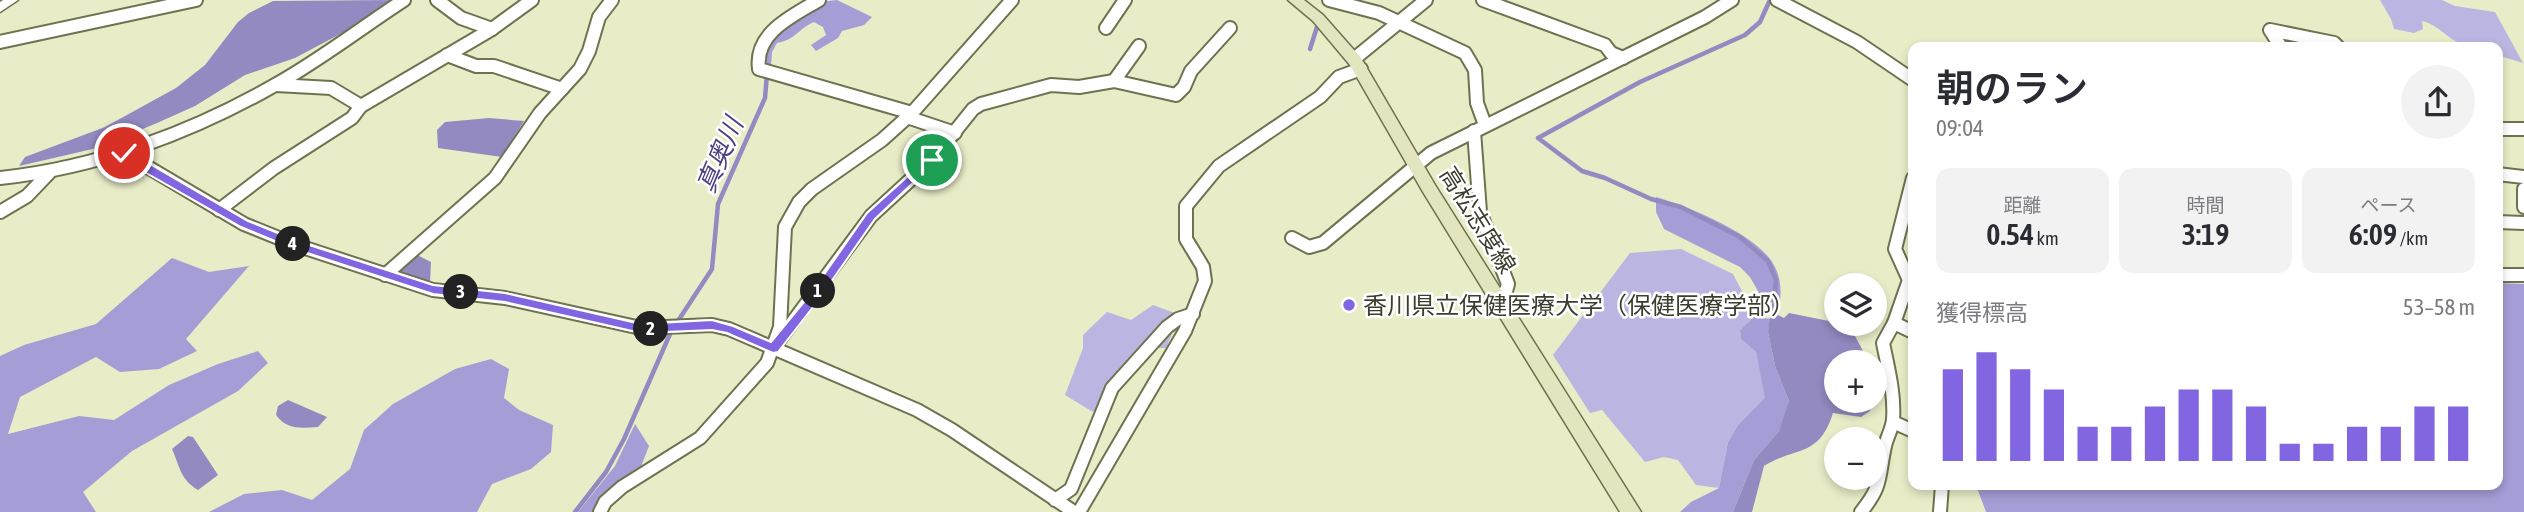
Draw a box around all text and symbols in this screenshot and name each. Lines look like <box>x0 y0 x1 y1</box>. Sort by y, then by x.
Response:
button: share <box>2401 65 2475 139</box>
text: 朝のラン <box>1936 67 2088 110</box>
water label: 真奥川 <box>691 110 750 197</box>
text: 09:04 <box>1936 115 1984 141</box>
pin <box>94 123 154 183</box>
pin <box>902 130 962 190</box>
icon: check <box>105 134 143 172</box>
icon: arrive <box>913 141 951 179</box>
street label: 高松志度線 <box>1435 162 1521 278</box>
text: 距離 <box>2003 194 2042 216</box>
text: 時間 <box>2186 194 2225 216</box>
text: ペース <box>2360 194 2417 216</box>
text: 0.54 <box>1986 217 2034 251</box>
text: 3:19 <box>2182 217 2229 251</box>
text: 6:09 <box>2349 217 2397 251</box>
pin: 4 <box>276 226 310 262</box>
text: km <box>2034 227 2059 249</box>
text: /km <box>2397 227 2428 249</box>
text: 4 <box>288 232 297 254</box>
map controls <box>1824 273 1887 490</box>
button: layers <box>1824 273 1887 336</box>
pin: 3 <box>444 274 478 310</box>
pin: 1 <box>800 274 836 308</box>
text: 1 <box>813 279 822 301</box>
text: 3 <box>456 280 465 302</box>
place label: 香川県立保健医療大学（保健医療学部） <box>1363 292 1795 319</box>
text: 53–58 m <box>2403 294 2475 320</box>
marker: 香川県立保健医療大学（保健医療学部） <box>1341 297 1357 313</box>
text: 獲得標高 <box>1936 300 2028 326</box>
pin: 2 <box>634 312 668 346</box>
text: 2 <box>646 317 655 339</box>
button: + <box>1824 350 1887 413</box>
button: − <box>1824 427 1887 490</box>

